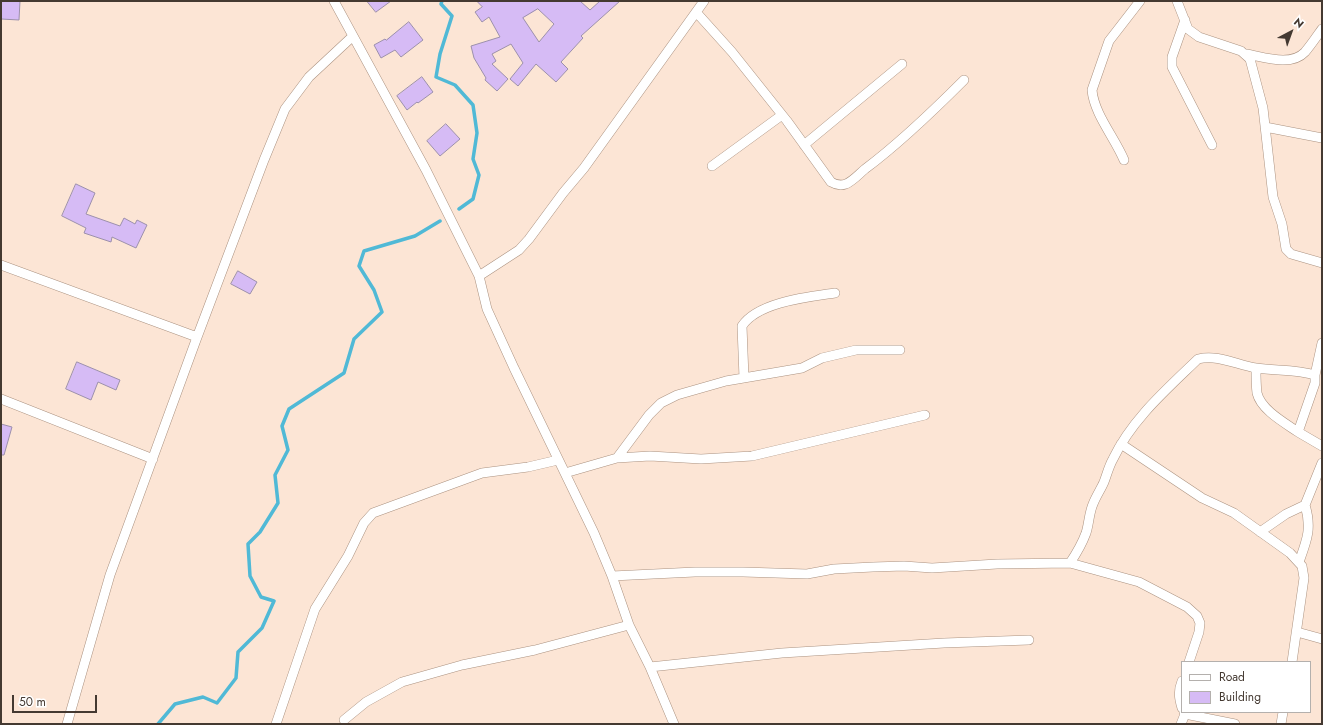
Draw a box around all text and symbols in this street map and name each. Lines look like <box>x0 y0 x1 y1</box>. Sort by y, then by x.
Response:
north arrow <box>1271 12 1311 52</box>
text: N <box>1290 14 1307 32</box>
legend <box>1181 661 1311 713</box>
text: Road <box>1219 668 1245 686</box>
scale bar <box>14 687 99 713</box>
text: Building <box>1219 688 1261 706</box>
text: 50 m <box>19 693 46 711</box>

